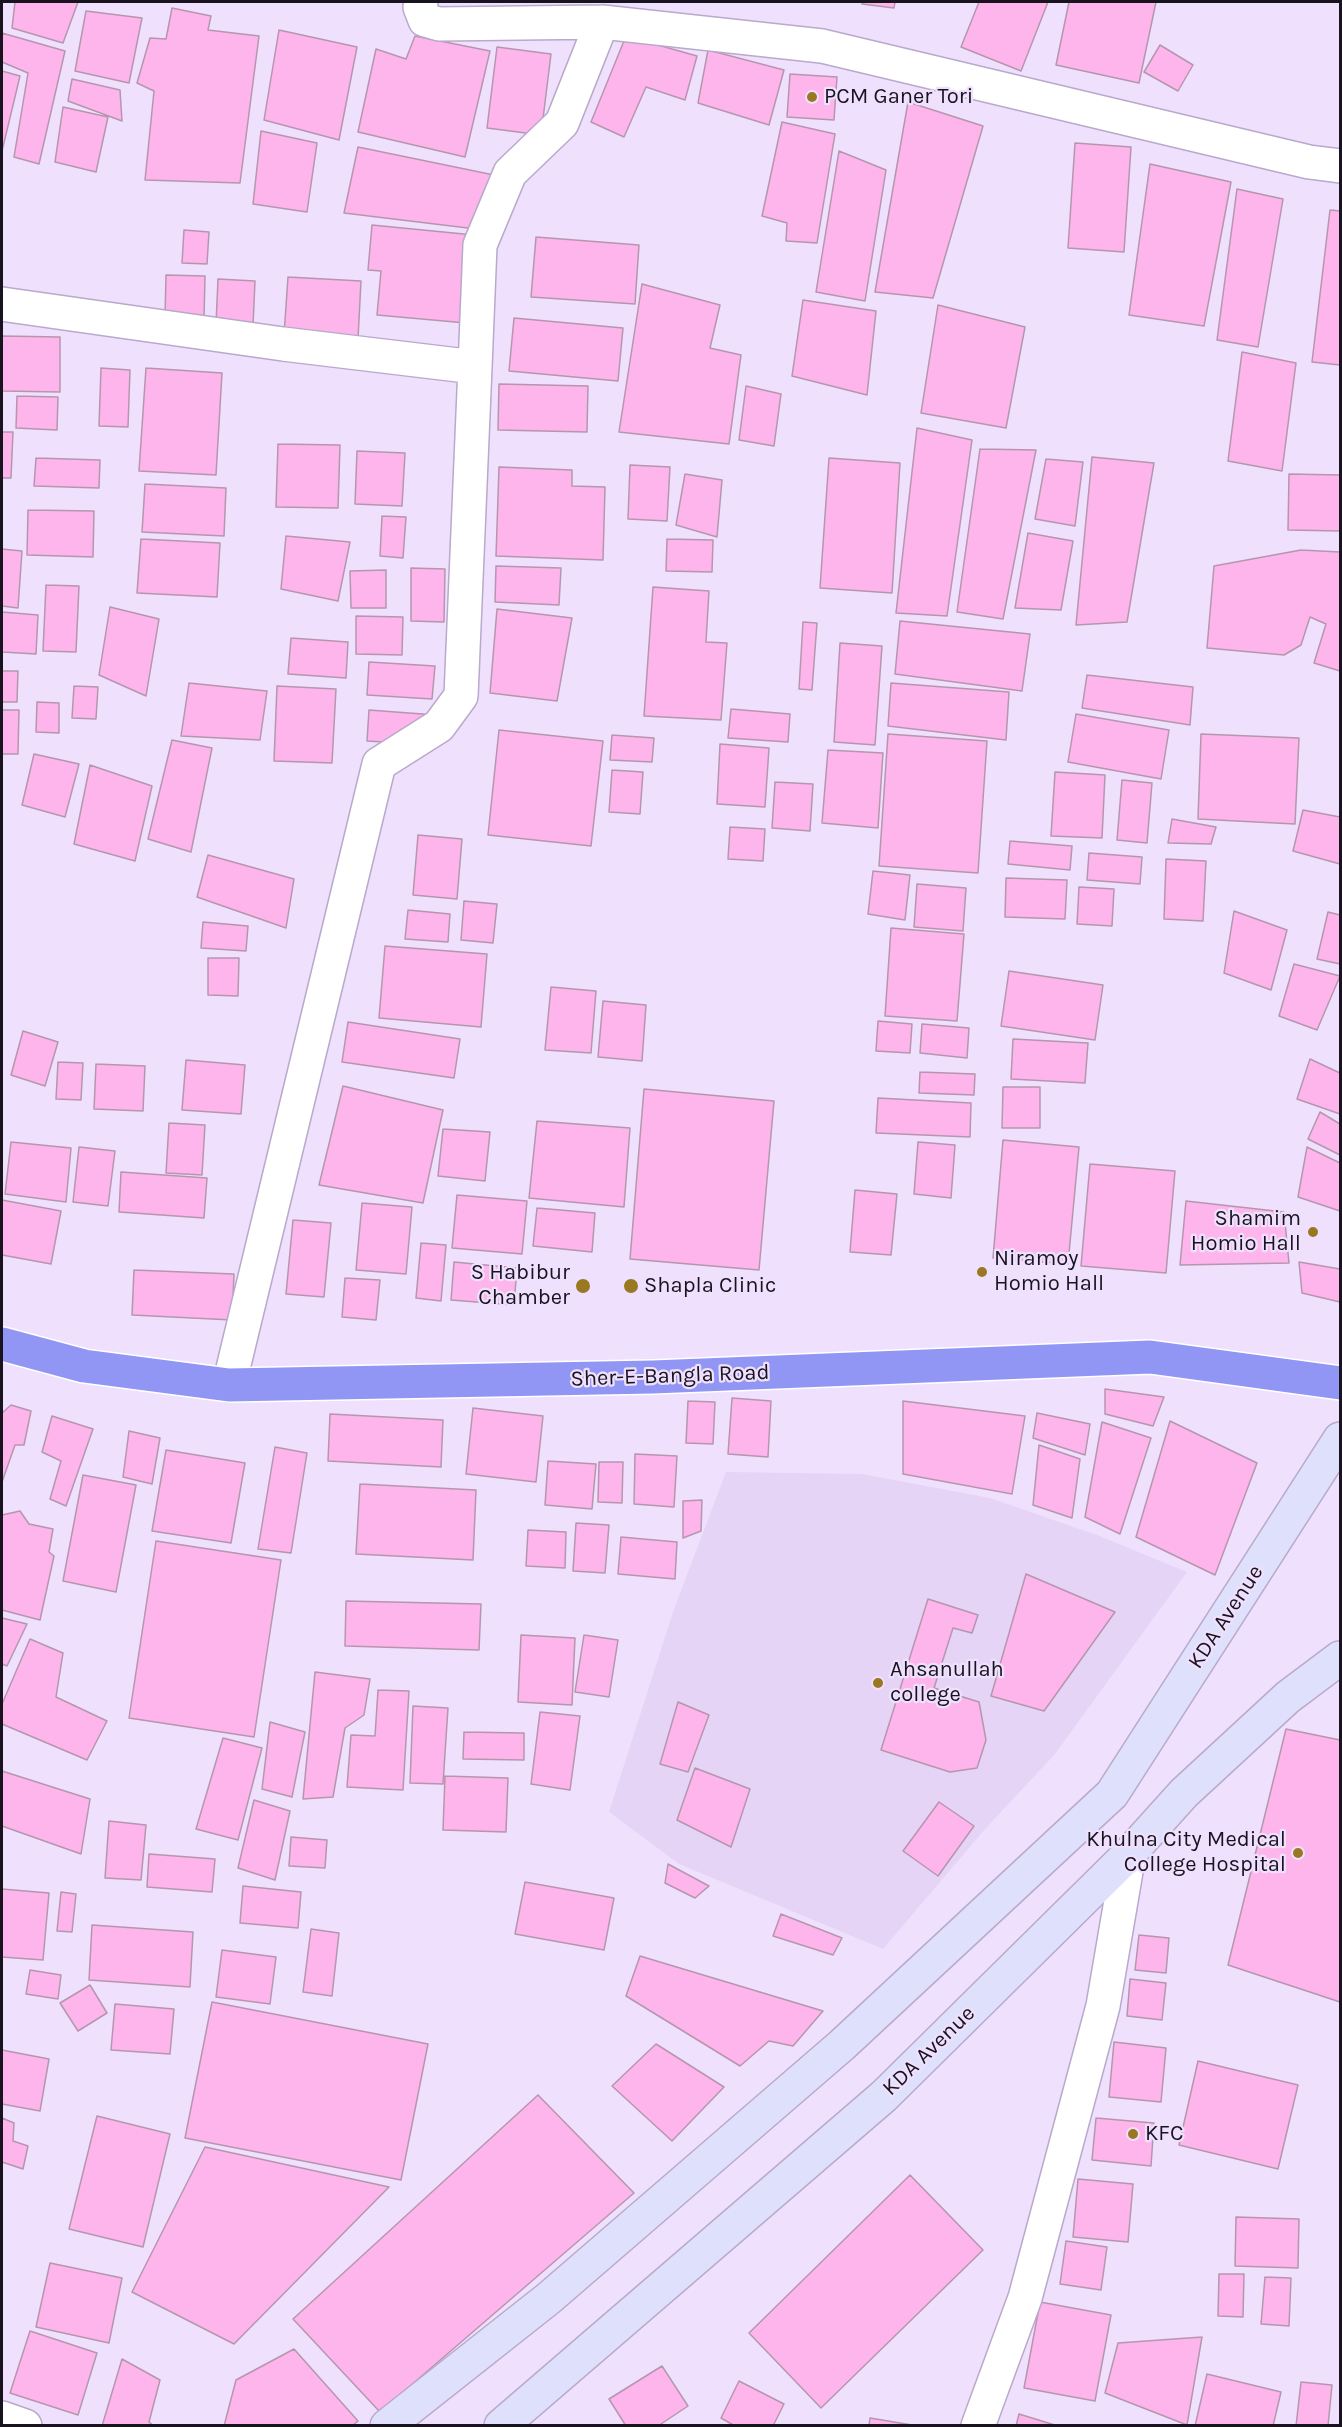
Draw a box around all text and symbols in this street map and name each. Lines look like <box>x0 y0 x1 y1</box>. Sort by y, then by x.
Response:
place label: PCM Ganer Tori <box>824 84 973 110</box>
marker: PCM Ganer Tori <box>805 90 819 104</box>
place label: Shamim Homio Hall <box>1191 1206 1301 1258</box>
marker: Shamim Homio Hall <box>1306 1225 1320 1239</box>
place label: Niramoy Homio Hall <box>994 1246 1104 1298</box>
place label: S Habibur Chamber <box>471 1260 570 1312</box>
marker: Niramoy Homio Hall <box>975 1265 989 1279</box>
place label: Shapla Clinic <box>644 1273 776 1299</box>
marker: S Habibur Chamber <box>574 1277 592 1295</box>
marker: Shapla Clinic <box>622 1277 640 1295</box>
street label: Sher-E-Bangla Road <box>570 1359 770 1393</box>
street label: KDA Avenue <box>1183 1560 1269 1674</box>
place label: Ahsanullah college <box>890 1657 1004 1708</box>
marker: Ahsanullah college <box>871 1676 885 1690</box>
place label: Khulna City Medical College Hospital <box>1086 1827 1286 1879</box>
marker: Khulna City Medical College Hospital <box>1291 1846 1305 1860</box>
street label: KDA Avenue <box>877 2000 981 2102</box>
place label: KFC <box>1145 2121 1183 2147</box>
marker: KFC <box>1126 2127 1140 2141</box>

